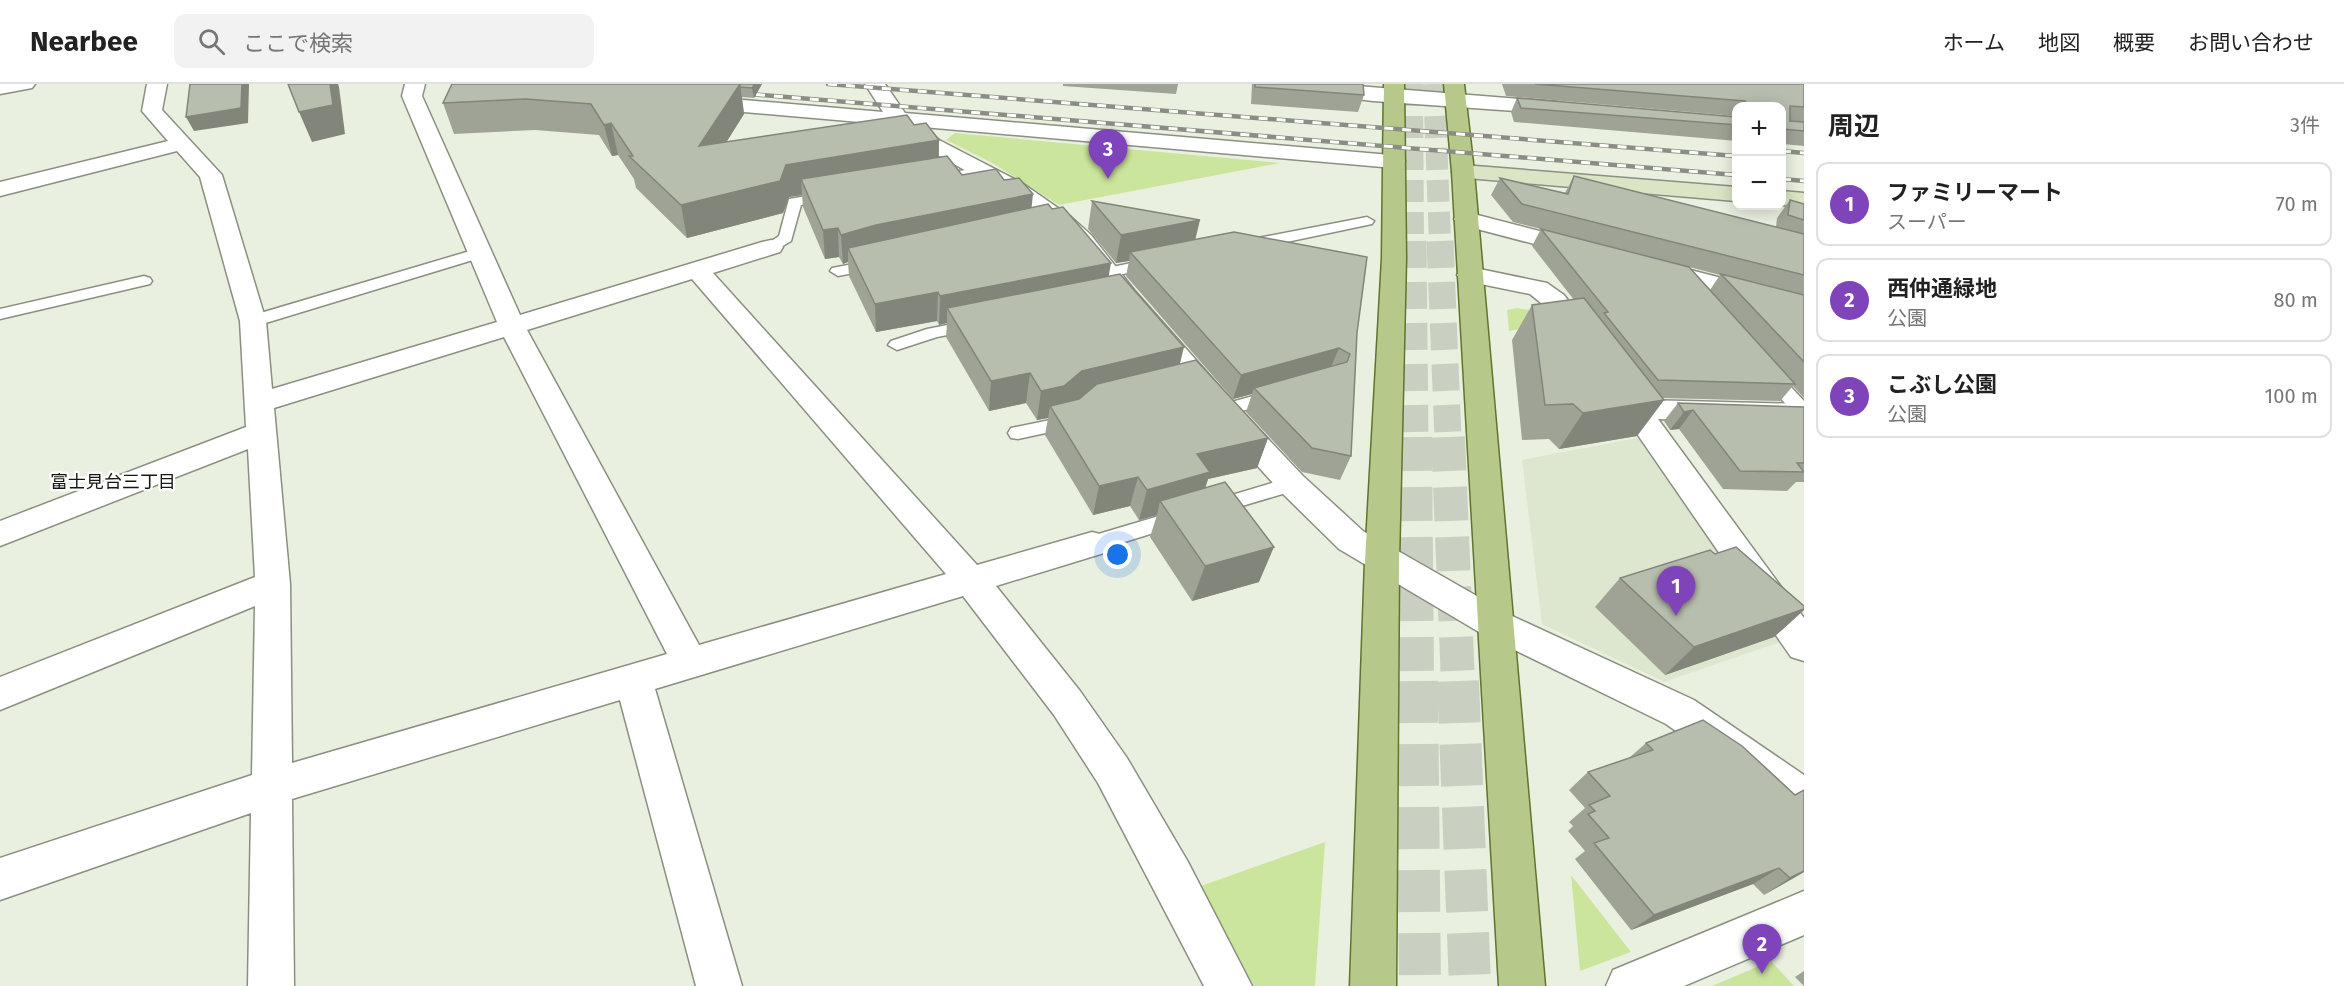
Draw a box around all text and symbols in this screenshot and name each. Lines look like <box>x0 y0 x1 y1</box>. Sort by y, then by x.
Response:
search box <box>174 14 594 68</box>
text: Nearbee <box>30 25 138 58</box>
icon: search <box>195 25 228 58</box>
text: ここで検索 <box>243 30 353 57</box>
text: ホーム <box>1943 30 2005 56</box>
text: 地図 <box>2038 30 2080 56</box>
text: 概要 <box>2113 30 2155 56</box>
text: お問い合わせ <box>2188 30 2314 56</box>
map controls <box>1732 102 1786 210</box>
button: + <box>1732 102 1786 156</box>
text: 周辺 <box>1828 111 1880 142</box>
text: 3件 <box>2290 113 2320 137</box>
pin: 3 <box>1088 130 1128 179</box>
button: − <box>1732 156 1786 210</box>
text: ファミリーマート <box>1887 179 2063 206</box>
text: 1 <box>1845 192 1854 216</box>
text: 70 m <box>2276 192 2318 216</box>
text: スーパー <box>1887 210 1967 234</box>
text: 西仲通緑地 <box>1887 275 1997 302</box>
text: 2 <box>1844 288 1855 312</box>
text: 80 m <box>2273 288 2318 312</box>
text: 公園 <box>1887 306 1927 330</box>
text: こぶし公園 <box>1887 371 1997 398</box>
text: 3 <box>1844 384 1855 408</box>
text: 100 m <box>2265 384 2318 408</box>
text: 公園 <box>1887 402 1927 426</box>
district label: 富士見台三丁目 <box>50 471 176 493</box>
your location <box>1103 540 1132 569</box>
pin: 1 <box>1656 566 1696 616</box>
pin: 2 <box>1742 924 1782 974</box>

